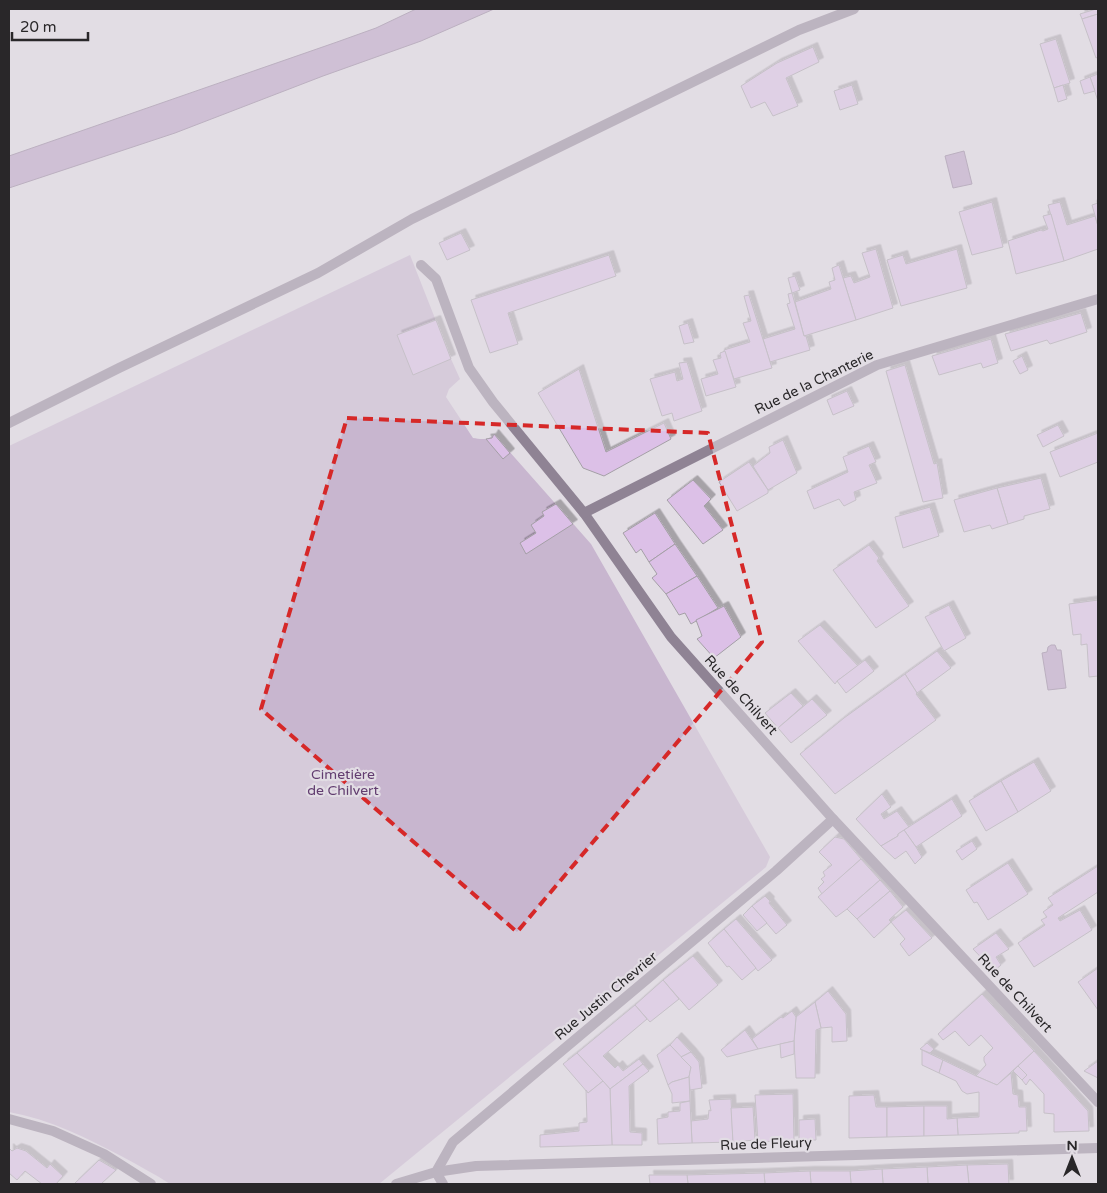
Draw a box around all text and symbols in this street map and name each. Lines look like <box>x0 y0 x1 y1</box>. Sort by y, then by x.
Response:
scale bar <box>12 10 89 42</box>
text: 20 m <box>20 18 57 36</box>
street label: Rue de la Chanterie <box>752 346 876 418</box>
street label: Rue de Chilvert <box>701 652 782 739</box>
park label: Cimetière de Chilvert <box>307 766 379 799</box>
street label: Rue Justin Chevrier <box>551 948 661 1044</box>
street label: Rue de Chilvert <box>974 950 1056 1036</box>
north arrow <box>1047 1133 1097 1183</box>
street label: Rue de Fleury <box>720 1134 813 1154</box>
text: N <box>1066 1137 1078 1154</box>

